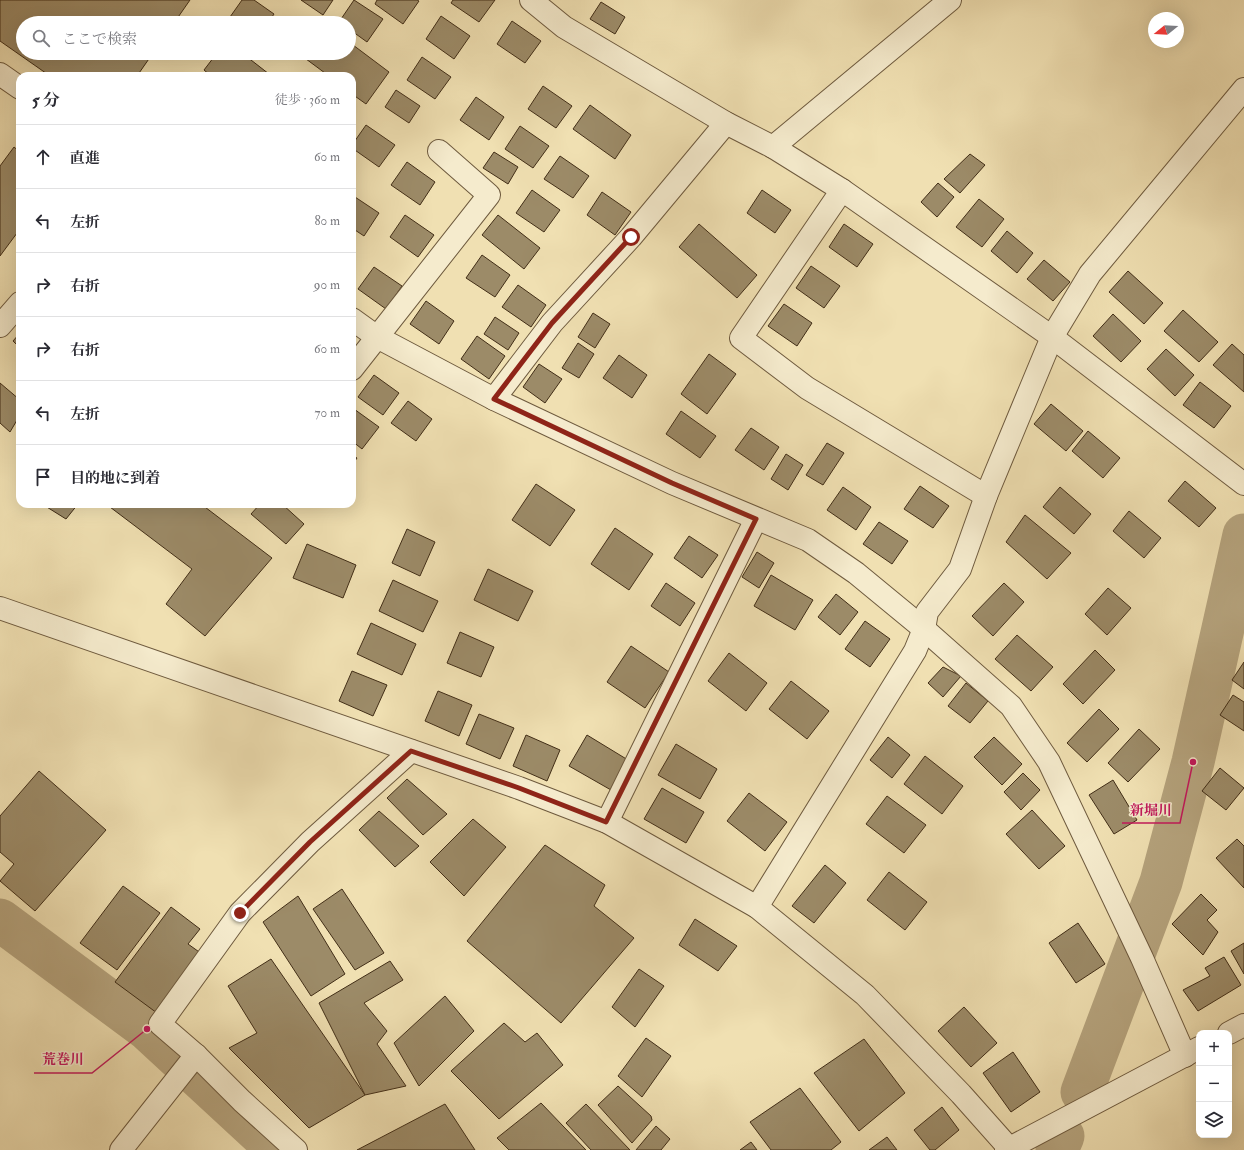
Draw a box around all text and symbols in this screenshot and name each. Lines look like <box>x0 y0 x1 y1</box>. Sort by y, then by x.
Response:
north arrow <box>1148 12 1184 48</box>
search box <box>16 16 356 60</box>
icon: search <box>30 27 52 49</box>
text: ここで検索 <box>62 30 137 49</box>
text: 5 分 <box>32 90 60 111</box>
text: 徒歩 · 360 m <box>275 92 340 108</box>
icon: ahead <box>32 146 54 168</box>
text: 直進 <box>70 149 100 168</box>
text: 60 m <box>314 149 340 165</box>
icon: left <box>32 210 54 232</box>
text: 左折 <box>70 213 100 232</box>
text: 80 m <box>314 213 340 229</box>
route start <box>622 228 640 246</box>
icon: right <box>32 274 54 296</box>
text: 右折 <box>70 277 100 296</box>
text: 90 m <box>314 277 340 293</box>
icon: right <box>32 338 54 360</box>
text: 右折 <box>70 341 100 360</box>
text: 60 m <box>314 341 340 357</box>
icon: left <box>32 402 54 424</box>
text: 左折 <box>70 405 100 424</box>
text: 70 m <box>315 405 340 421</box>
icon: arrive <box>32 466 54 488</box>
text: 目的地に到着 <box>70 469 160 488</box>
callout: 新堀川 <box>1122 797 1180 823</box>
text: 新堀川 <box>1130 802 1172 819</box>
route end <box>231 904 249 922</box>
map controls <box>1196 1030 1232 1138</box>
button: + <box>1196 1030 1232 1066</box>
callout: 荒巻川 <box>34 1047 92 1073</box>
text: 荒巻川 <box>42 1051 84 1068</box>
button: − <box>1196 1066 1232 1102</box>
button: layers <box>1196 1102 1232 1138</box>

